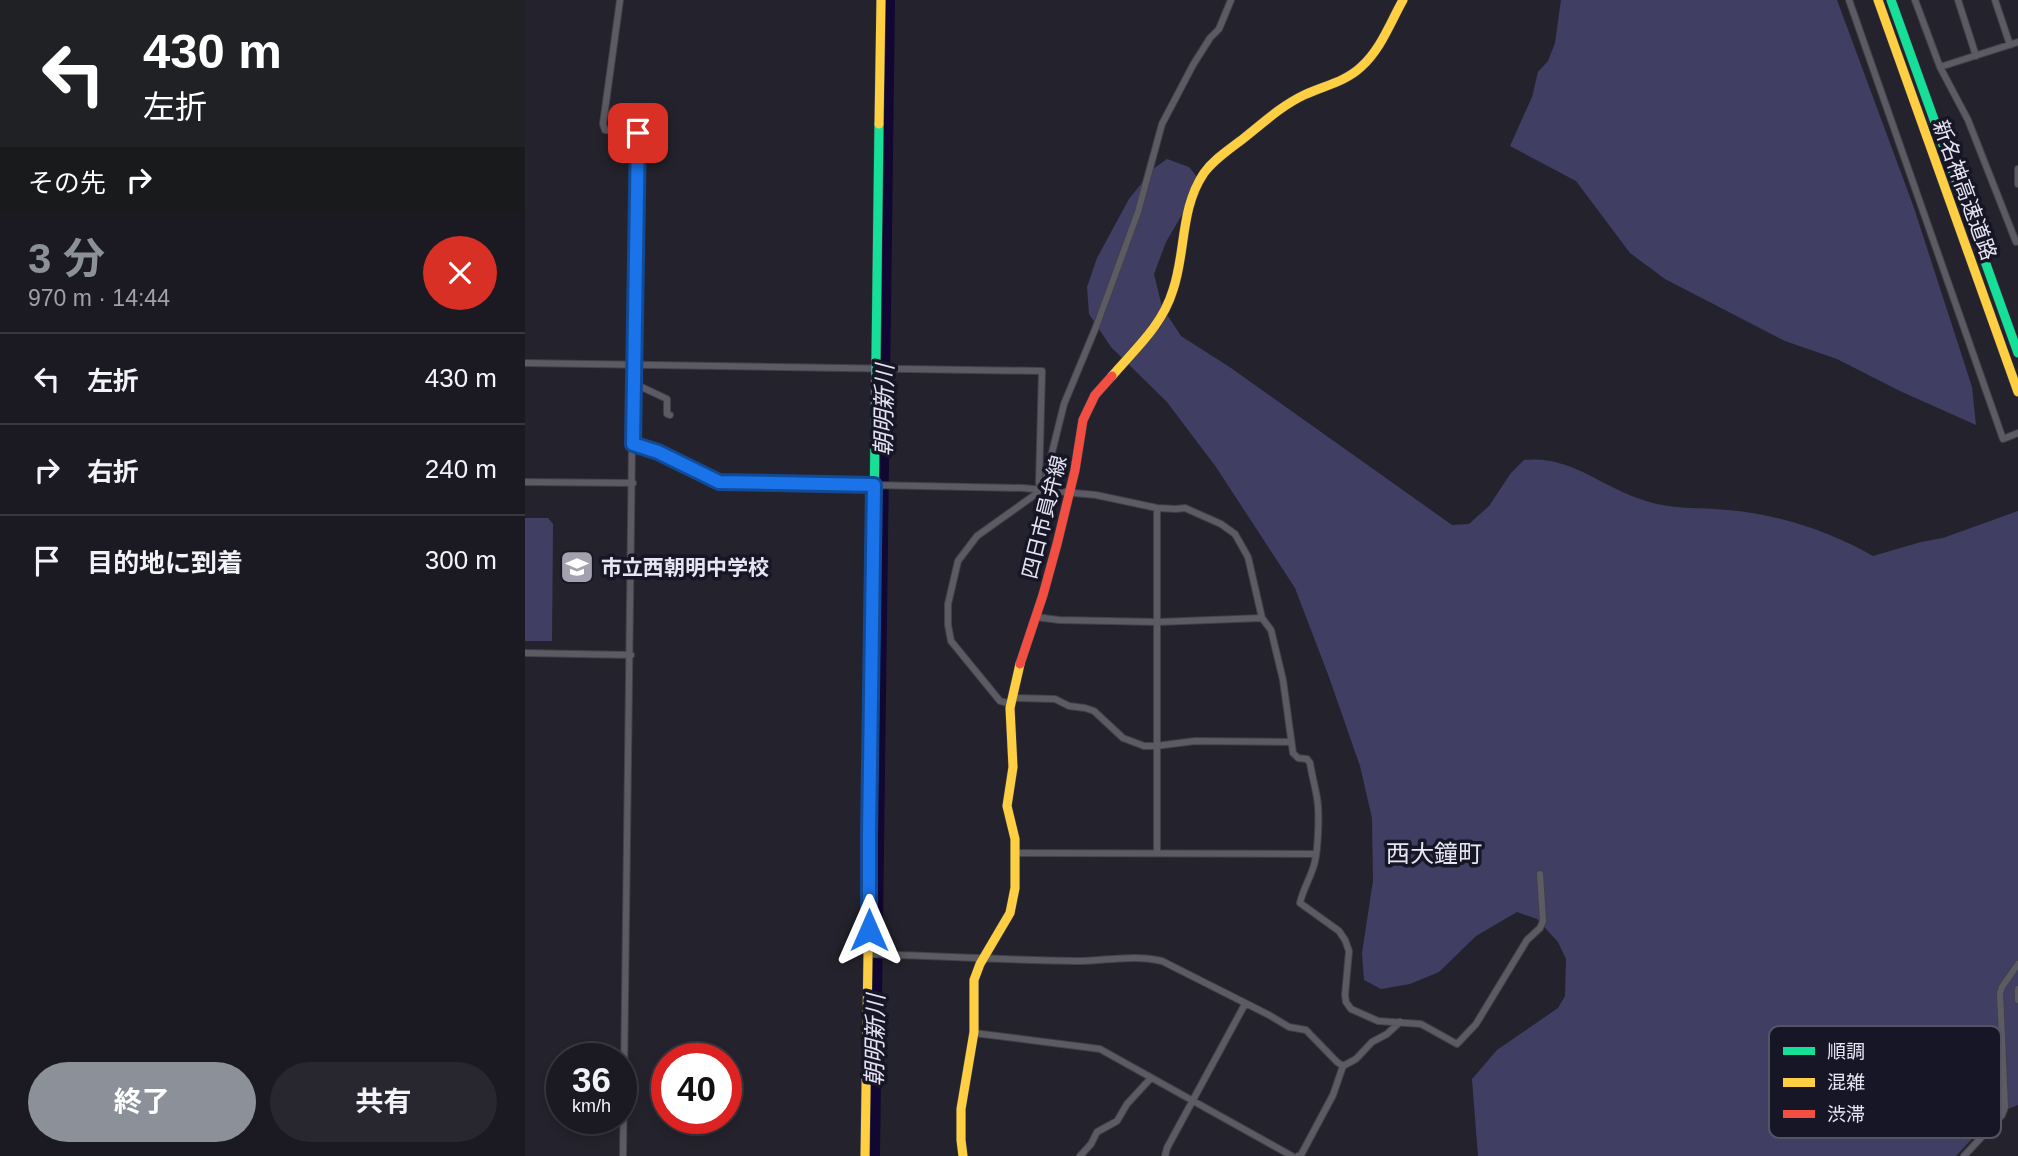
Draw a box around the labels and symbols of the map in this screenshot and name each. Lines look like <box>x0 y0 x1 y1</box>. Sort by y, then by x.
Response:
pin <box>608 103 668 163</box>
street label: 新名神高速道路 <box>1929 117 2001 263</box>
water label: 朝明新川 <box>870 361 898 456</box>
street label: 四日市員弁線 <box>1018 453 1070 581</box>
school or university icon: 市立西朝明中学校 <box>558 548 596 586</box>
place label: 市立西朝明中学校 <box>601 556 769 579</box>
district label: 西大鐘町 <box>1386 840 1482 867</box>
position arrow <box>832 893 906 967</box>
water label: 朝明新川 <box>861 991 889 1086</box>
legend <box>1769 1026 2001 1138</box>
text: 順調 <box>1827 1041 1865 1062</box>
speed limit sign: 40 <box>651 1043 742 1134</box>
text: 混雑 <box>1827 1072 1865 1093</box>
text: 渋滞 <box>1827 1104 1865 1125</box>

